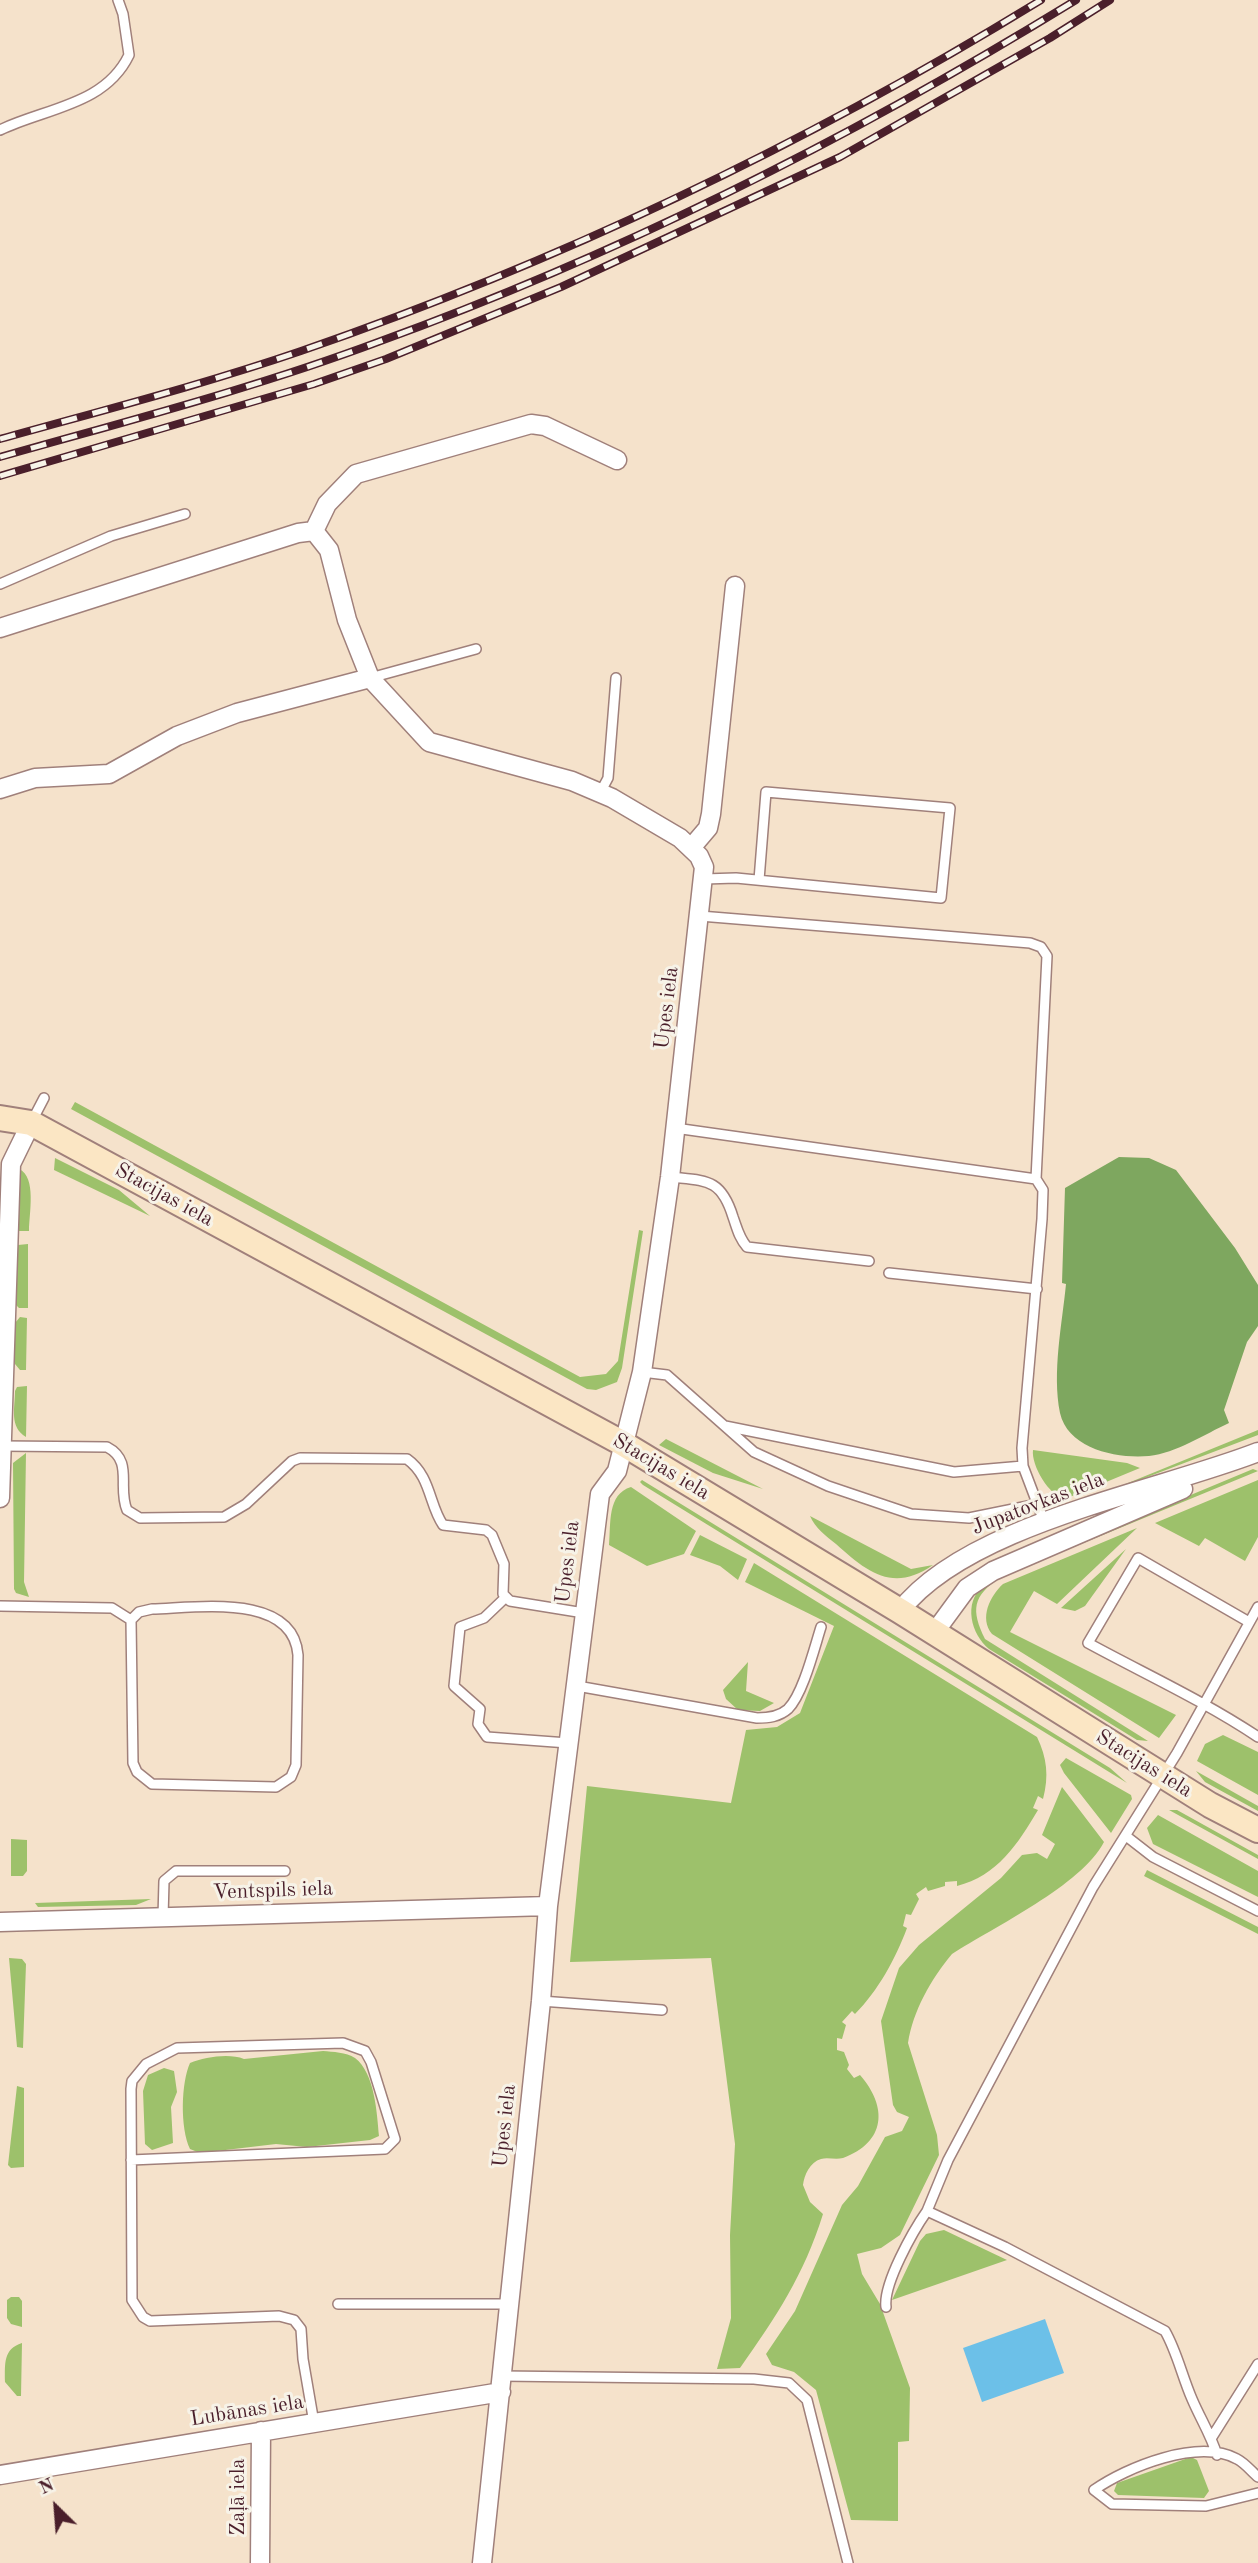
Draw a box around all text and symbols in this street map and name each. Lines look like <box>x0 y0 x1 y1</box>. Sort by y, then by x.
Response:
street label: Upes iela <box>649 965 685 1051</box>
street label: Stacijas iela <box>110 1158 218 1232</box>
street label: Stacijas iela <box>608 1428 714 1506</box>
street label: Jupatovkas iela <box>968 1467 1108 1541</box>
street label: Upes iela <box>550 1519 586 1605</box>
street label: Stacijas iela <box>1091 1724 1197 1804</box>
street label: Ventspils iela <box>212 1876 334 1906</box>
street label: Upes iela <box>488 2083 522 2169</box>
street label: Lubānas iela <box>188 2390 306 2432</box>
street label: Zaļā iela <box>225 2458 251 2536</box>
north arrow <box>21 2472 91 2542</box>
text: N <box>36 2476 58 2499</box>

